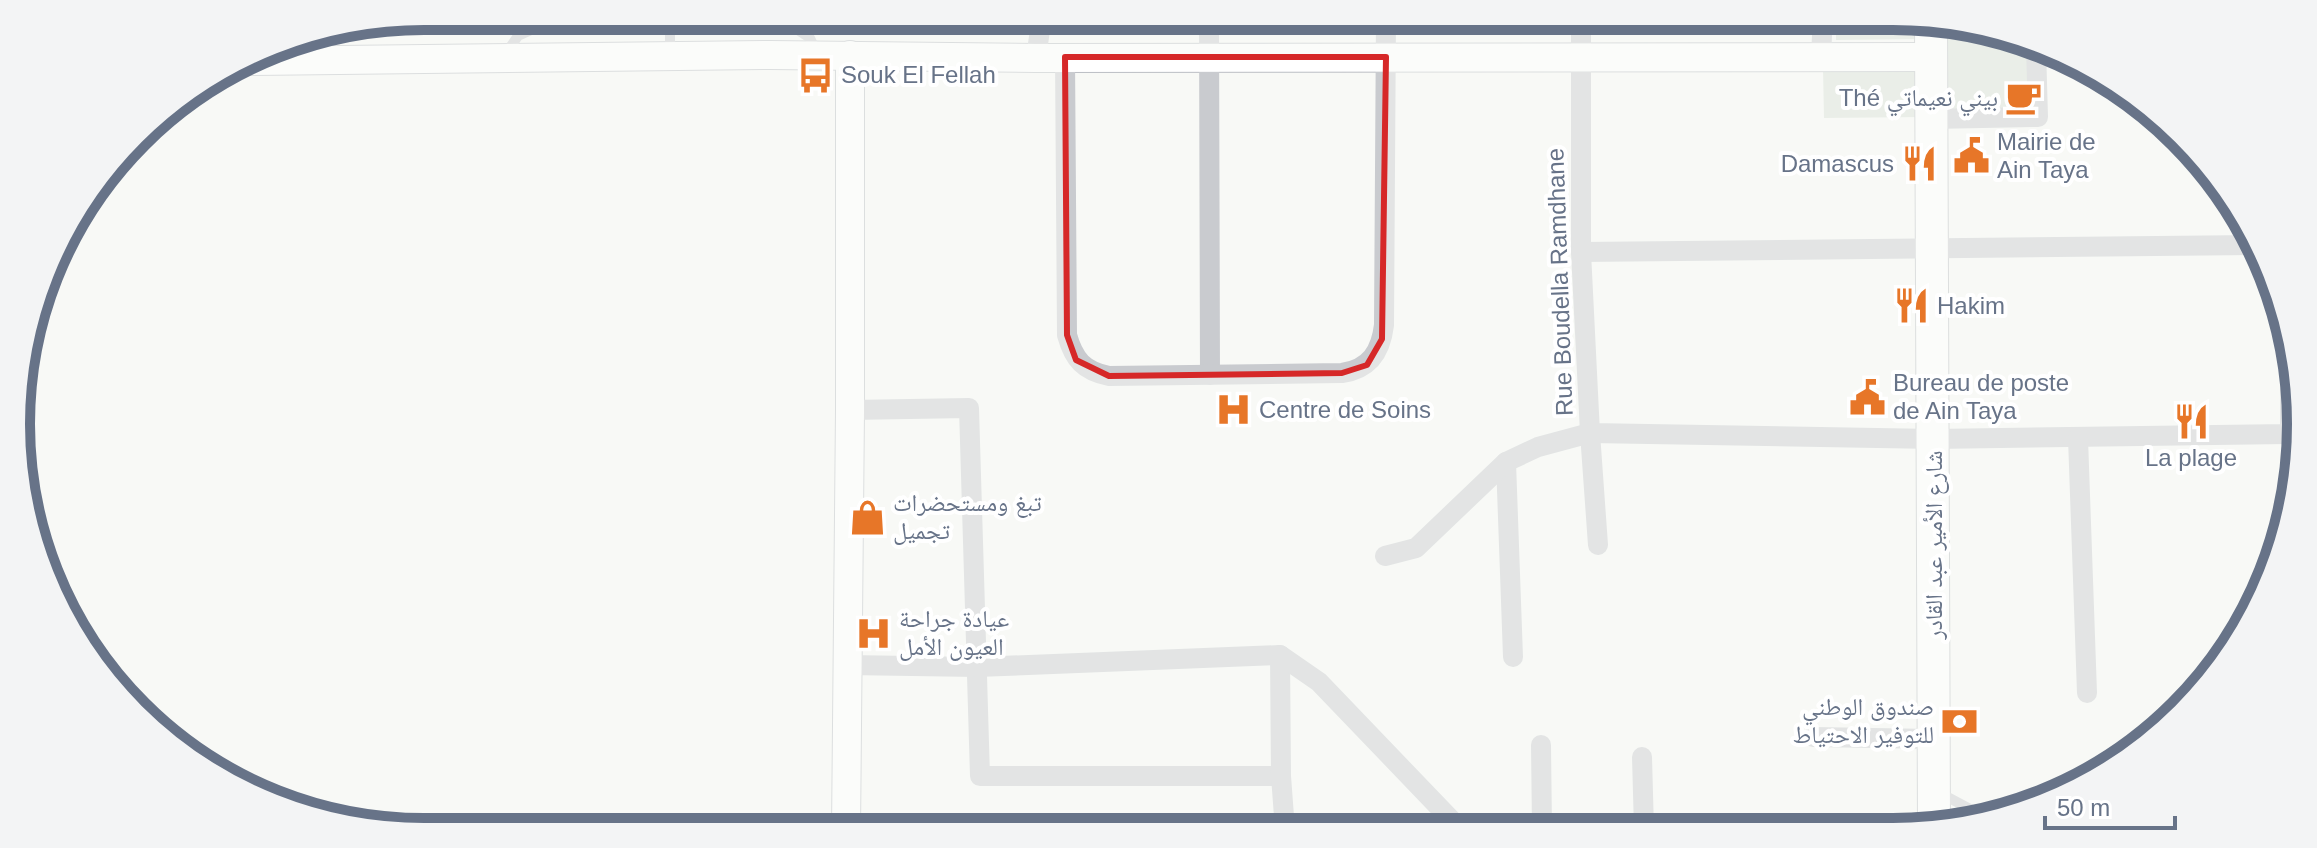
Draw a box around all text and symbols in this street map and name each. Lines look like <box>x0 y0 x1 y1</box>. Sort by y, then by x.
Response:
bus stop icon: Souk El Fellah <box>796 56 834 94</box>
place label: Souk El Fellah <box>841 61 996 88</box>
cafe icon: Thé بيني نعيماتي <box>2005 79 2043 117</box>
place label: Thé بيني نعيماتي <box>1839 84 1998 117</box>
place label: Mairie de Ain Taya <box>1997 128 2096 183</box>
public building icon: Mairie de Ain Taya <box>1952 137 1990 175</box>
restaurant icon: Damascus <box>1901 145 1939 183</box>
street label: Rue Boudella Ramdhane <box>1541 148 1578 417</box>
place label: Damascus <box>1781 150 1894 177</box>
restaurant icon: Hakim <box>1892 287 1930 325</box>
place label: Hakim <box>1937 292 2005 319</box>
place label: Bureau de poste de Ain Taya <box>1893 369 2069 424</box>
public building icon: Bureau de poste de Ain Taya <box>1848 378 1886 416</box>
hospital icon: Centre de Soins <box>1214 391 1252 429</box>
place label: Centre de Soins <box>1259 396 1431 423</box>
restaurant icon: La plage <box>2172 402 2210 440</box>
place label: La plage <box>2145 444 2237 471</box>
street label: شارع الأمير عبد القادر <box>1920 451 1949 640</box>
place label: تبغ ومستحضرات تجميل <box>893 489 1042 545</box>
shop icon: تبغ ومستحضرات تجميل <box>848 498 886 536</box>
place label: عيادة جراحة العيون الأمل <box>899 605 1009 661</box>
hospital icon: عيادة جراحة العيون الأمل <box>854 614 892 652</box>
place label: صندوق الوطني للتوفير الاحتياط <box>1793 693 1934 748</box>
bank icon: صندوق الوطني للتوفير الاحتياط <box>1941 702 1979 740</box>
scale bar <box>2045 780 2175 830</box>
text: 50 m <box>2057 794 2110 821</box>

